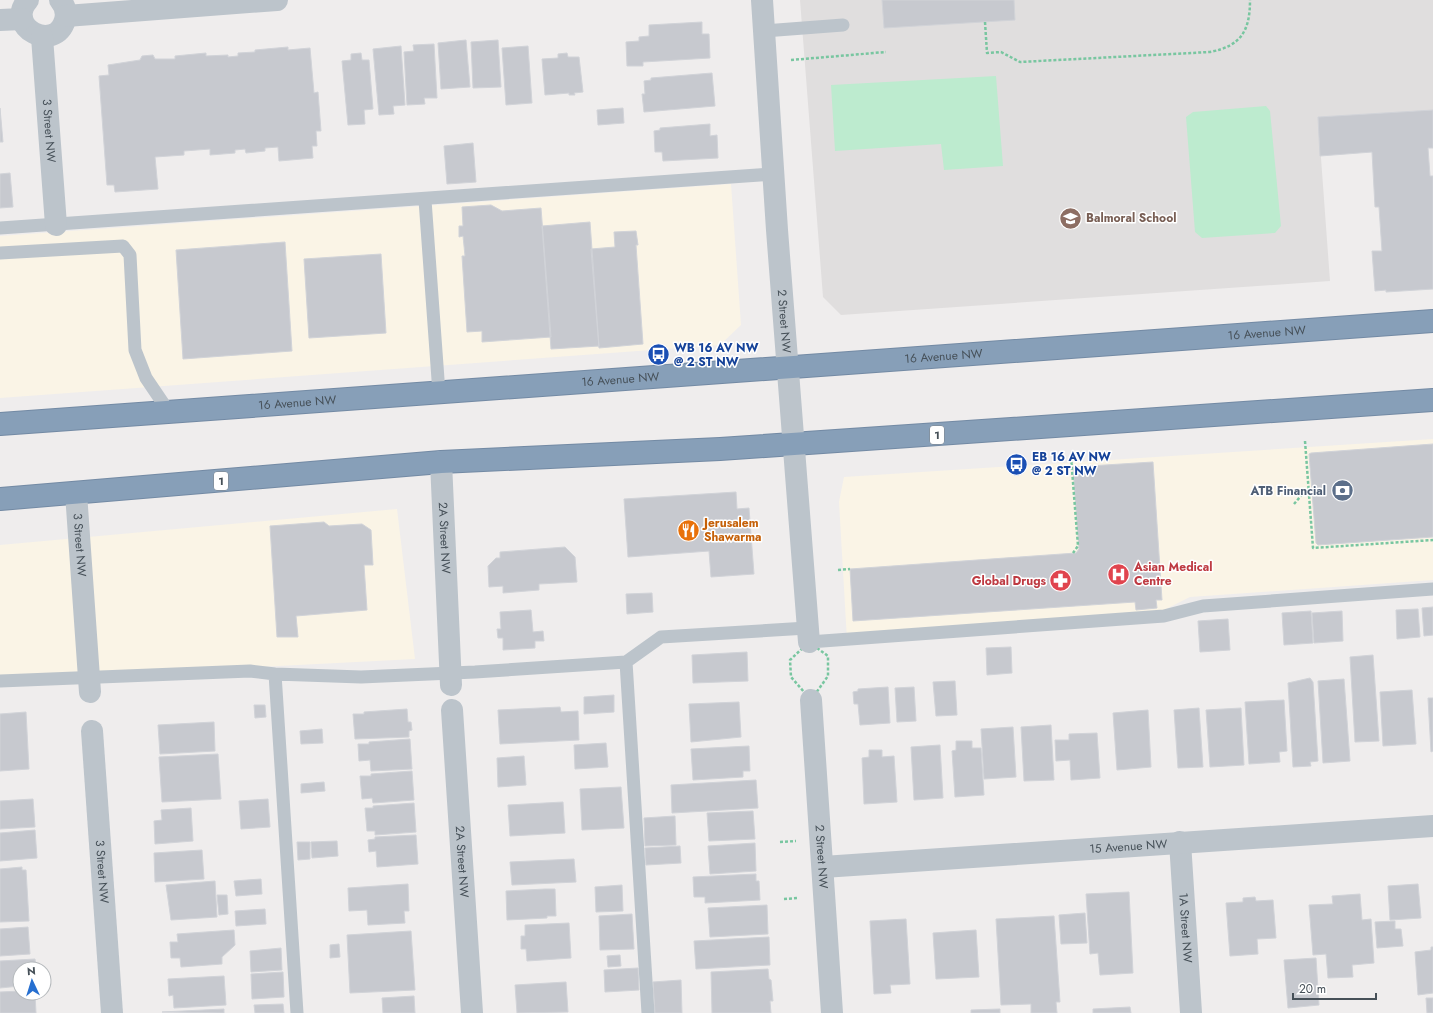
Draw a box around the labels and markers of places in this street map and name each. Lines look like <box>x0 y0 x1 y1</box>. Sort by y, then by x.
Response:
school or university icon: Balmoral School <box>1058 205 1084 231</box>
place label: Balmoral School <box>1086 209 1177 227</box>
place label: WB 16 AV NW @ 2 ST NW <box>674 339 759 371</box>
bus stop icon: WB 16 AV NW @ 2 ST NW <box>646 342 672 368</box>
place label: EB 16 AV NW @ 2 ST NW <box>1032 448 1111 480</box>
bus stop icon: EB 16 AV NW @ 2 ST NW <box>1003 451 1029 477</box>
bank icon: ATB Financial <box>1329 478 1355 504</box>
place label: ATB Financial <box>1250 482 1326 500</box>
place label: Jerusalem Shawarma <box>702 514 762 546</box>
restaurant icon: Jerusalem Shawarma <box>676 517 702 543</box>
place label: Asian Medical Centre <box>1133 558 1213 590</box>
hospital icon: Asian Medical Centre <box>1105 561 1131 587</box>
pharmacy icon: Global Drugs <box>1048 568 1074 594</box>
place label: Global Drugs <box>972 572 1047 590</box>

